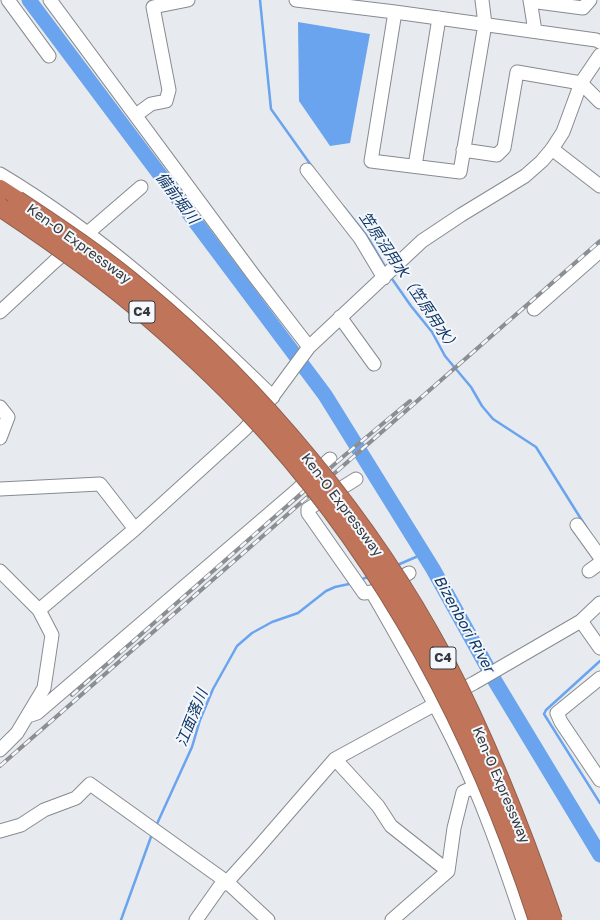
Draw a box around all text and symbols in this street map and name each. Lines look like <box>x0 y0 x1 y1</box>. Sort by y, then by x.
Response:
water label: 備前堀川 <box>152 169 202 227</box>
street label: Ken-O Expressway <box>24 200 134 288</box>
water label: 笠原沼用水（笠原用水） <box>355 209 463 355</box>
road number: C4 <box>129 301 155 323</box>
street label: Ken-O Expressway <box>298 450 386 560</box>
water label: Bizenbori River <box>430 572 498 676</box>
road number: C4 <box>430 647 456 669</box>
water label: 江面落川 <box>172 687 212 749</box>
street label: Ken-O Expressway <box>469 724 533 846</box>

